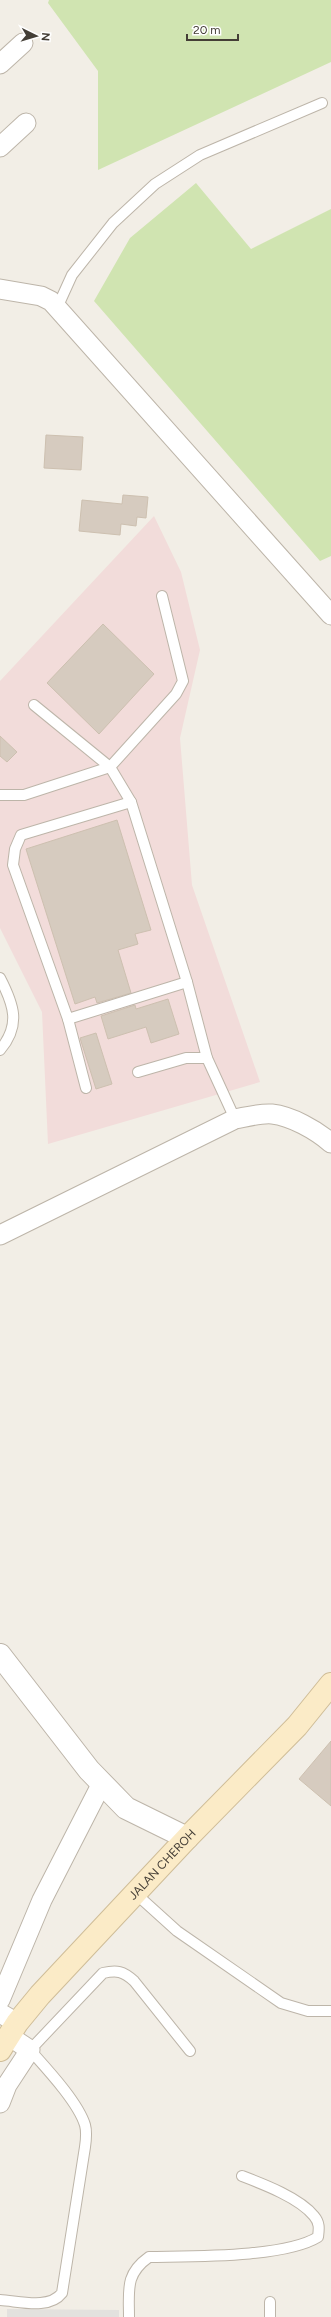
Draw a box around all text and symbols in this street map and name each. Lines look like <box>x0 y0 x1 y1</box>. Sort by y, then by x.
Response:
north arrow <box>16 16 56 56</box>
scale bar <box>187 16 238 42</box>
text: 20 m <box>193 23 221 37</box>
text: N <box>39 32 52 42</box>
street label: JALAN CHEROH <box>126 1826 199 1903</box>

